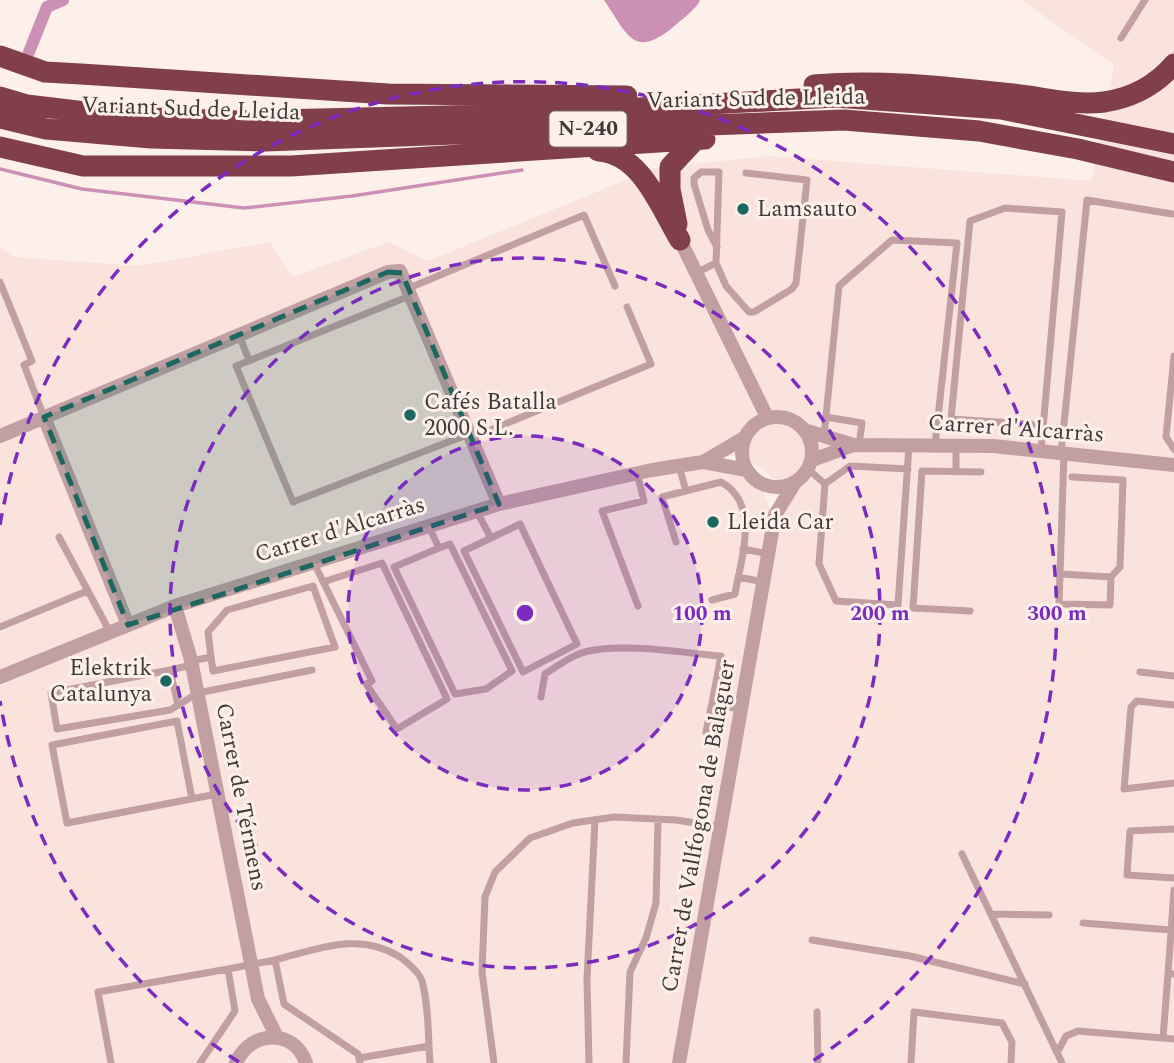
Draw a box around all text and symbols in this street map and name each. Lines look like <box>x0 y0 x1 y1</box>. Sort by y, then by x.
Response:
street label: Variant Sud de Lleida <box>646 80 866 118</box>
street label: Variant Sud de Lleida <box>81 88 301 130</box>
road number: N-240 <box>550 111 626 146</box>
place label: Lamsauto <box>757 192 857 227</box>
marker: Lamsauto <box>735 201 751 217</box>
place label: Cafés Batalla 2000 S.L. <box>424 385 557 446</box>
street label: Carrer d'Alcarràs <box>927 405 1105 453</box>
marker: Cafés Batalla 2000 S.L. <box>402 407 418 423</box>
street label: Carrer d'Alcarràs <box>250 487 430 573</box>
place label: Lleida Car <box>727 505 834 540</box>
marker: Lleida Car <box>705 514 721 530</box>
text: 100 m <box>672 598 732 630</box>
text: 200 m <box>850 598 910 630</box>
text: 300 m <box>1027 598 1087 630</box>
centre of rings <box>513 601 537 625</box>
place label: Elektrik Catalunya <box>50 651 152 712</box>
street label: Carrer de Vallfogona de Balaguer <box>652 657 746 995</box>
marker: Elektrik Catalunya <box>158 673 174 689</box>
street label: Carrer de Térmens <box>206 700 276 894</box>

